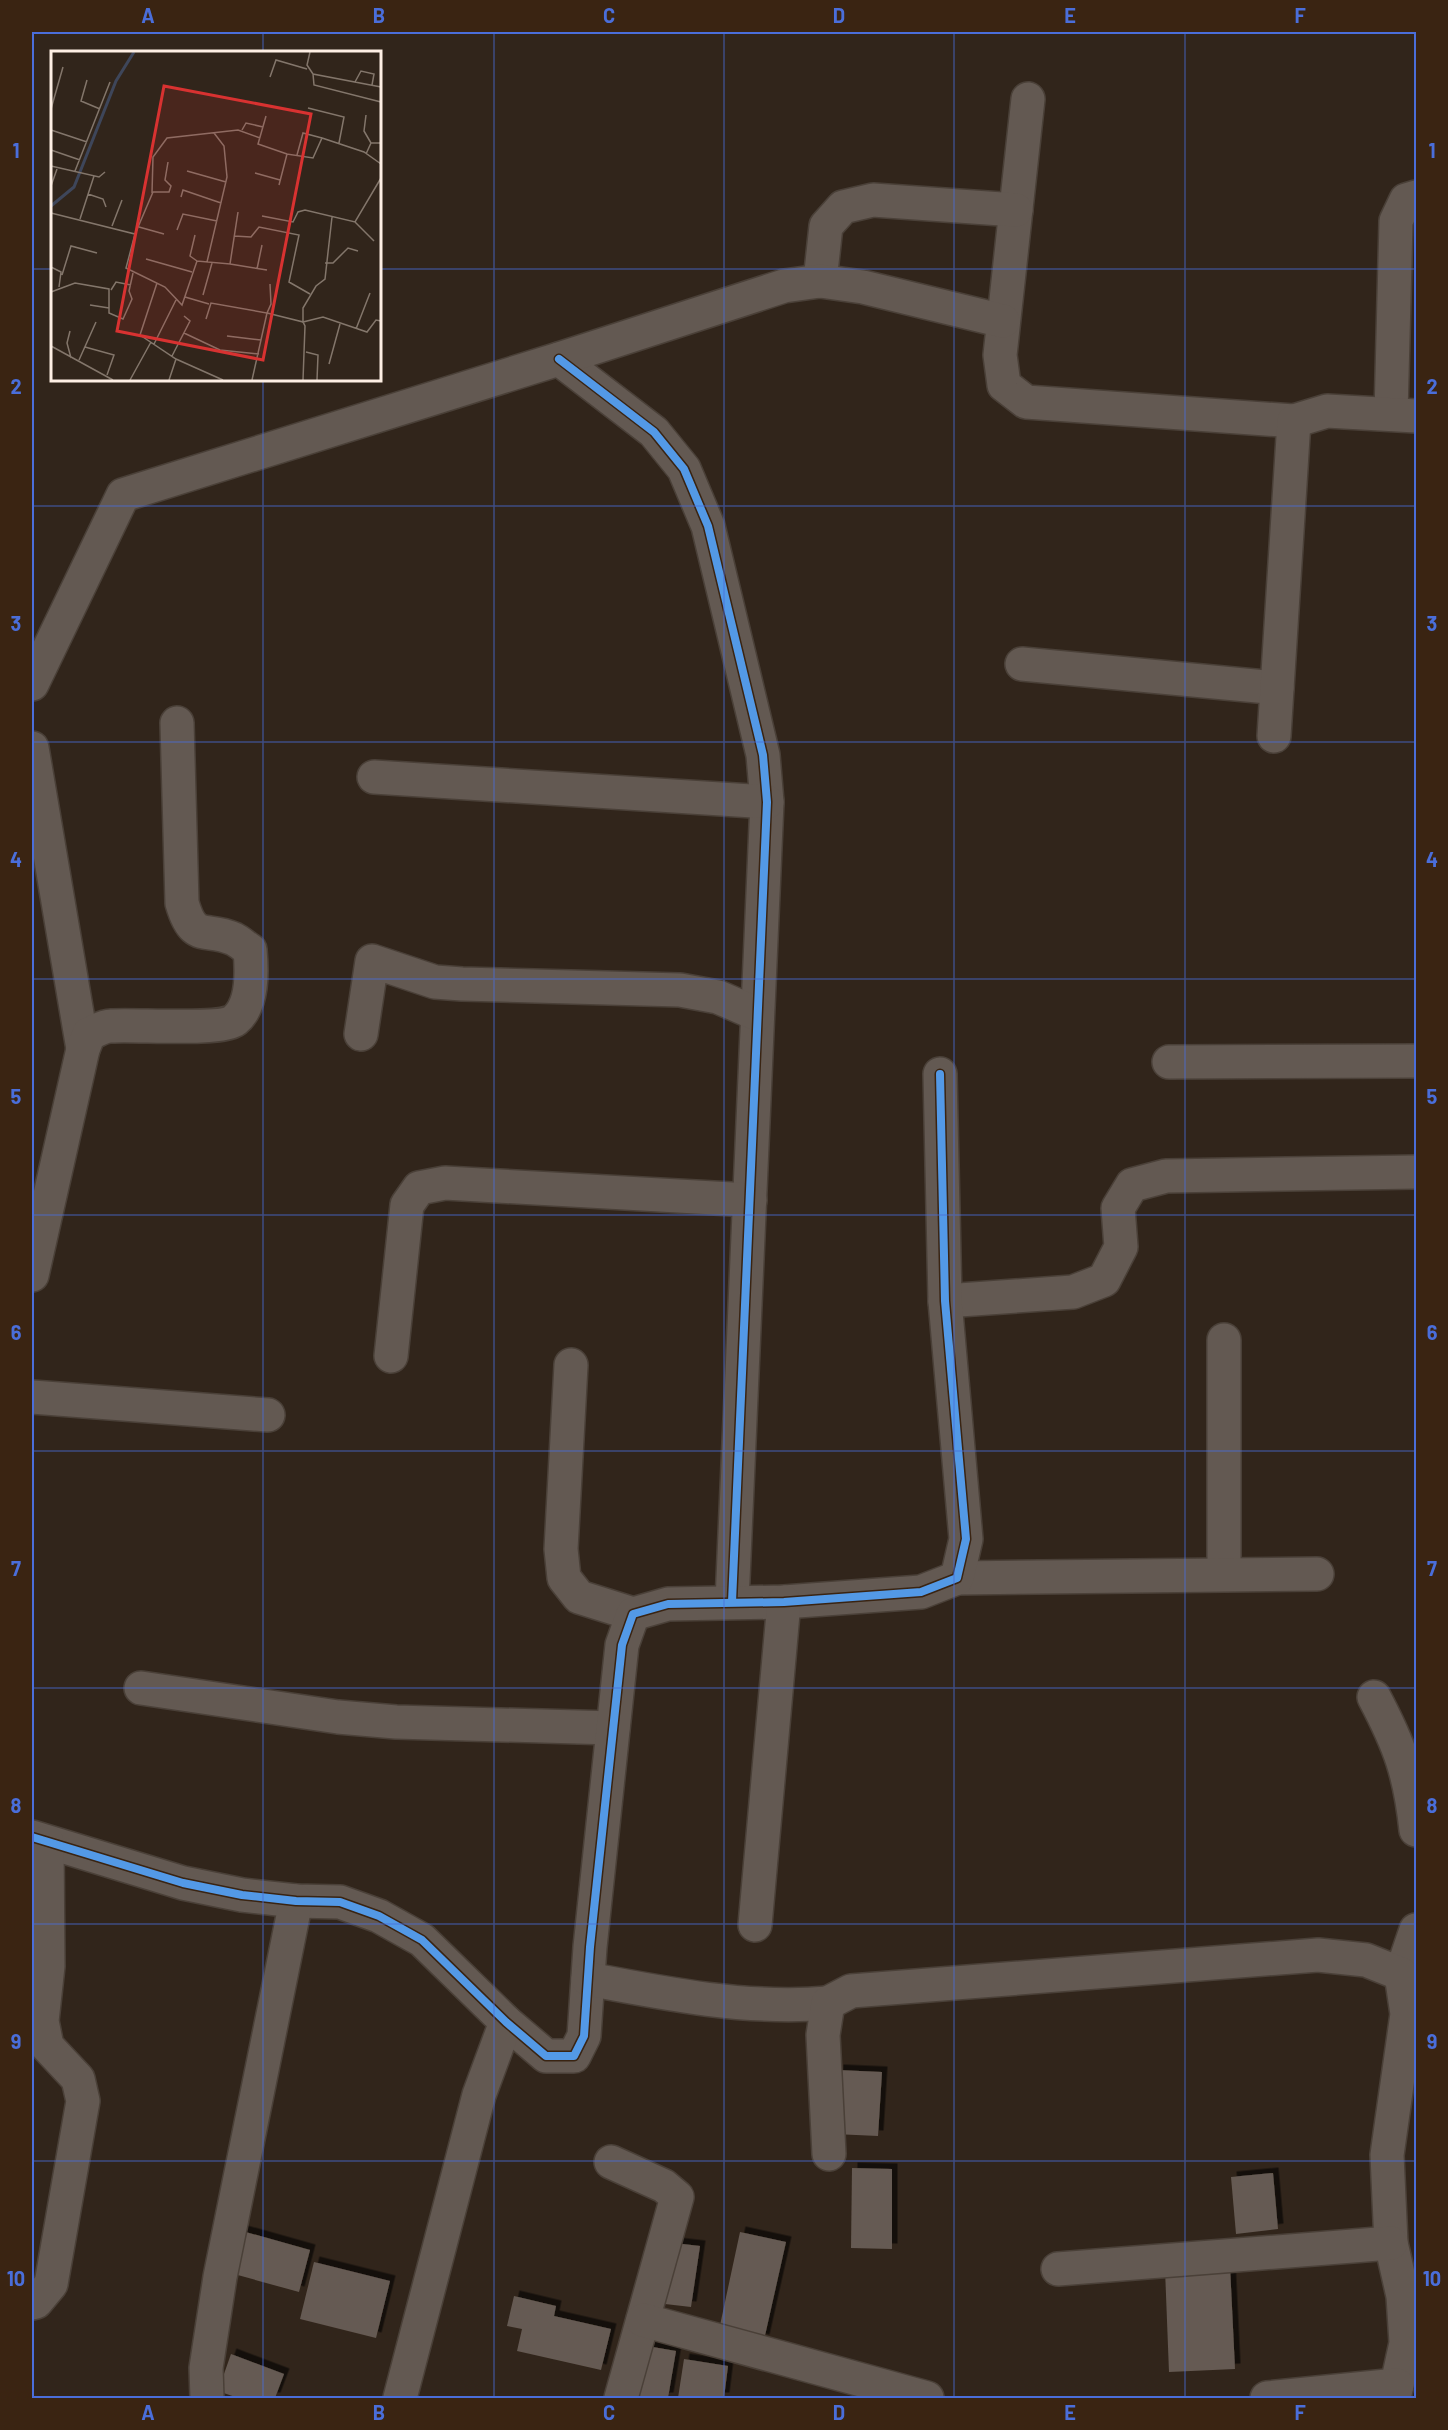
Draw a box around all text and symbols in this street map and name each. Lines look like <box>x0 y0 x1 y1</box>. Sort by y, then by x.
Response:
text: A <box>141 3 155 27</box>
text: B <box>373 3 385 27</box>
text: C <box>603 3 615 27</box>
text: D <box>833 3 845 27</box>
text: E <box>1064 3 1076 27</box>
text: F <box>1294 3 1306 27</box>
inset map <box>51 51 381 381</box>
text: 1 <box>12 138 20 162</box>
text: 1 <box>1428 138 1436 162</box>
text: 2 <box>10 374 22 398</box>
text: 2 <box>1426 374 1438 398</box>
text: 3 <box>11 611 21 635</box>
text: 3 <box>1427 611 1437 635</box>
text: 4 <box>10 847 22 871</box>
text: 4 <box>1426 847 1438 871</box>
text: 5 <box>11 1084 22 1108</box>
text: 5 <box>1427 1084 1438 1108</box>
text: 6 <box>11 1320 22 1344</box>
text: 6 <box>1427 1320 1438 1344</box>
text: 7 <box>11 1556 21 1580</box>
text: 7 <box>1427 1556 1437 1580</box>
text: 8 <box>11 1793 22 1817</box>
text: 8 <box>1427 1793 1438 1817</box>
text: 9 <box>11 2029 21 2053</box>
text: 9 <box>1427 2029 1437 2053</box>
text: 10 <box>7 2266 25 2290</box>
text: 10 <box>1423 2266 1441 2290</box>
text: A <box>141 2400 155 2424</box>
text: B <box>373 2400 385 2424</box>
text: C <box>603 2400 615 2424</box>
text: D <box>833 2400 845 2424</box>
text: E <box>1064 2400 1076 2424</box>
text: F <box>1294 2400 1306 2424</box>

